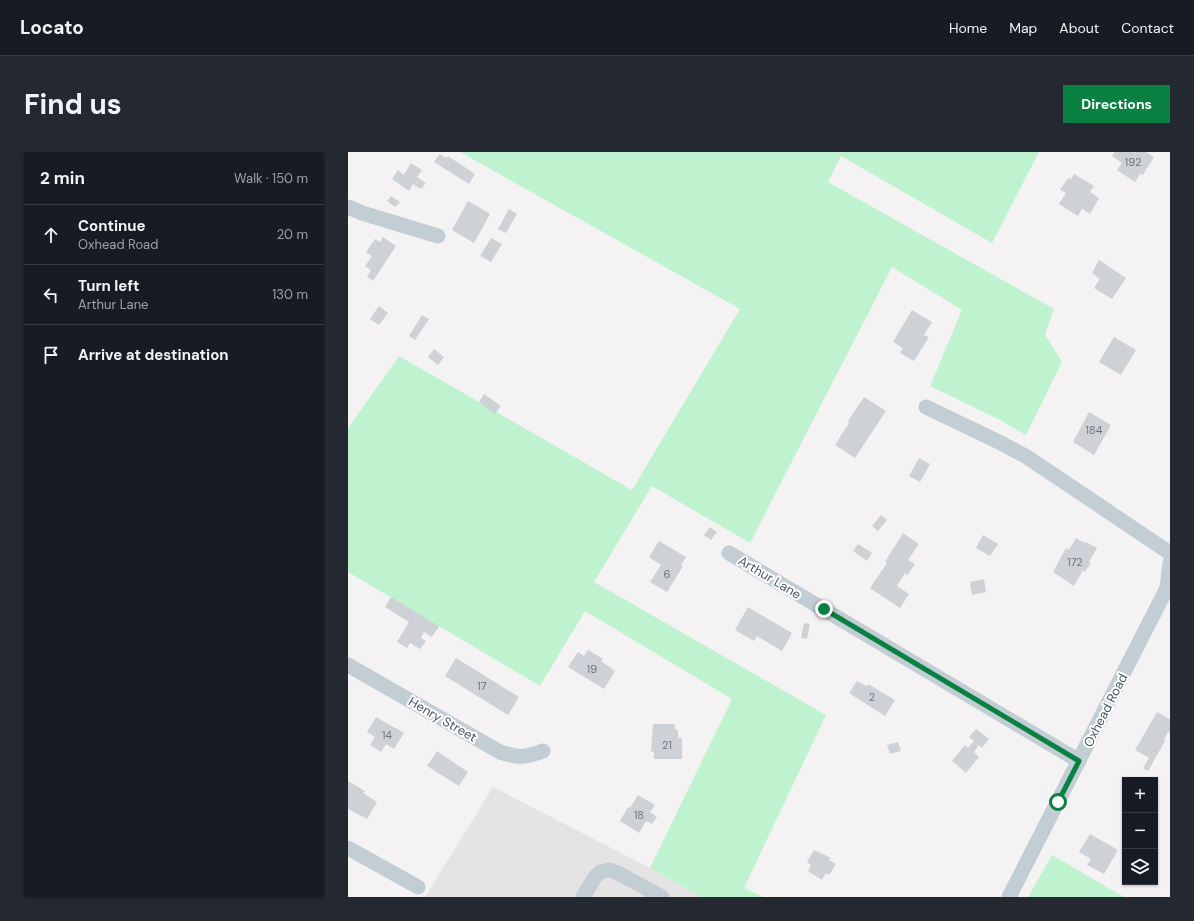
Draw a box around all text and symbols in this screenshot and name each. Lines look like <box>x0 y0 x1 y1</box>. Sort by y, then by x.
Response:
text: Locato <box>20 15 84 40</box>
text: Home <box>949 19 987 37</box>
text: Map <box>1009 19 1037 37</box>
text: About <box>1059 19 1099 37</box>
text: Contact <box>1121 19 1174 37</box>
button: Directions <box>1063 85 1170 123</box>
text: Find us <box>24 86 122 123</box>
house number: 192 <box>1125 155 1141 169</box>
text: 2 min <box>40 167 85 189</box>
text: Walk · 150 m <box>234 170 308 187</box>
text: Continue <box>78 216 146 236</box>
icon: ahead <box>40 224 62 246</box>
text: 20 m <box>277 226 308 243</box>
text: Oxhead Road <box>78 236 158 253</box>
text: Turn left <box>78 276 139 296</box>
icon: left <box>40 284 62 306</box>
text: 130 m <box>272 286 308 303</box>
text: Arthur Lane <box>78 296 149 313</box>
icon: arrive <box>40 344 62 366</box>
text: Arrive at destination <box>78 345 229 365</box>
house number: 184 <box>1086 423 1103 437</box>
street label: Arthur Lane <box>735 552 804 603</box>
house number: 172 <box>1067 555 1083 569</box>
house number: 6 <box>664 567 671 581</box>
route end <box>815 600 833 618</box>
house number: 19 <box>587 662 597 676</box>
street label: Oxhead Road <box>1080 671 1131 750</box>
house number: 17 <box>477 679 487 693</box>
house number: 2 <box>869 690 875 704</box>
street label: Henry Street <box>406 693 480 746</box>
house number: 14 <box>382 728 392 742</box>
house number: 21 <box>662 738 672 752</box>
map controls <box>1122 777 1158 885</box>
button: + <box>1122 777 1158 813</box>
route start <box>1049 793 1067 811</box>
house number: 18 <box>634 808 644 822</box>
button: − <box>1122 813 1158 849</box>
button: layers <box>1122 849 1158 885</box>

